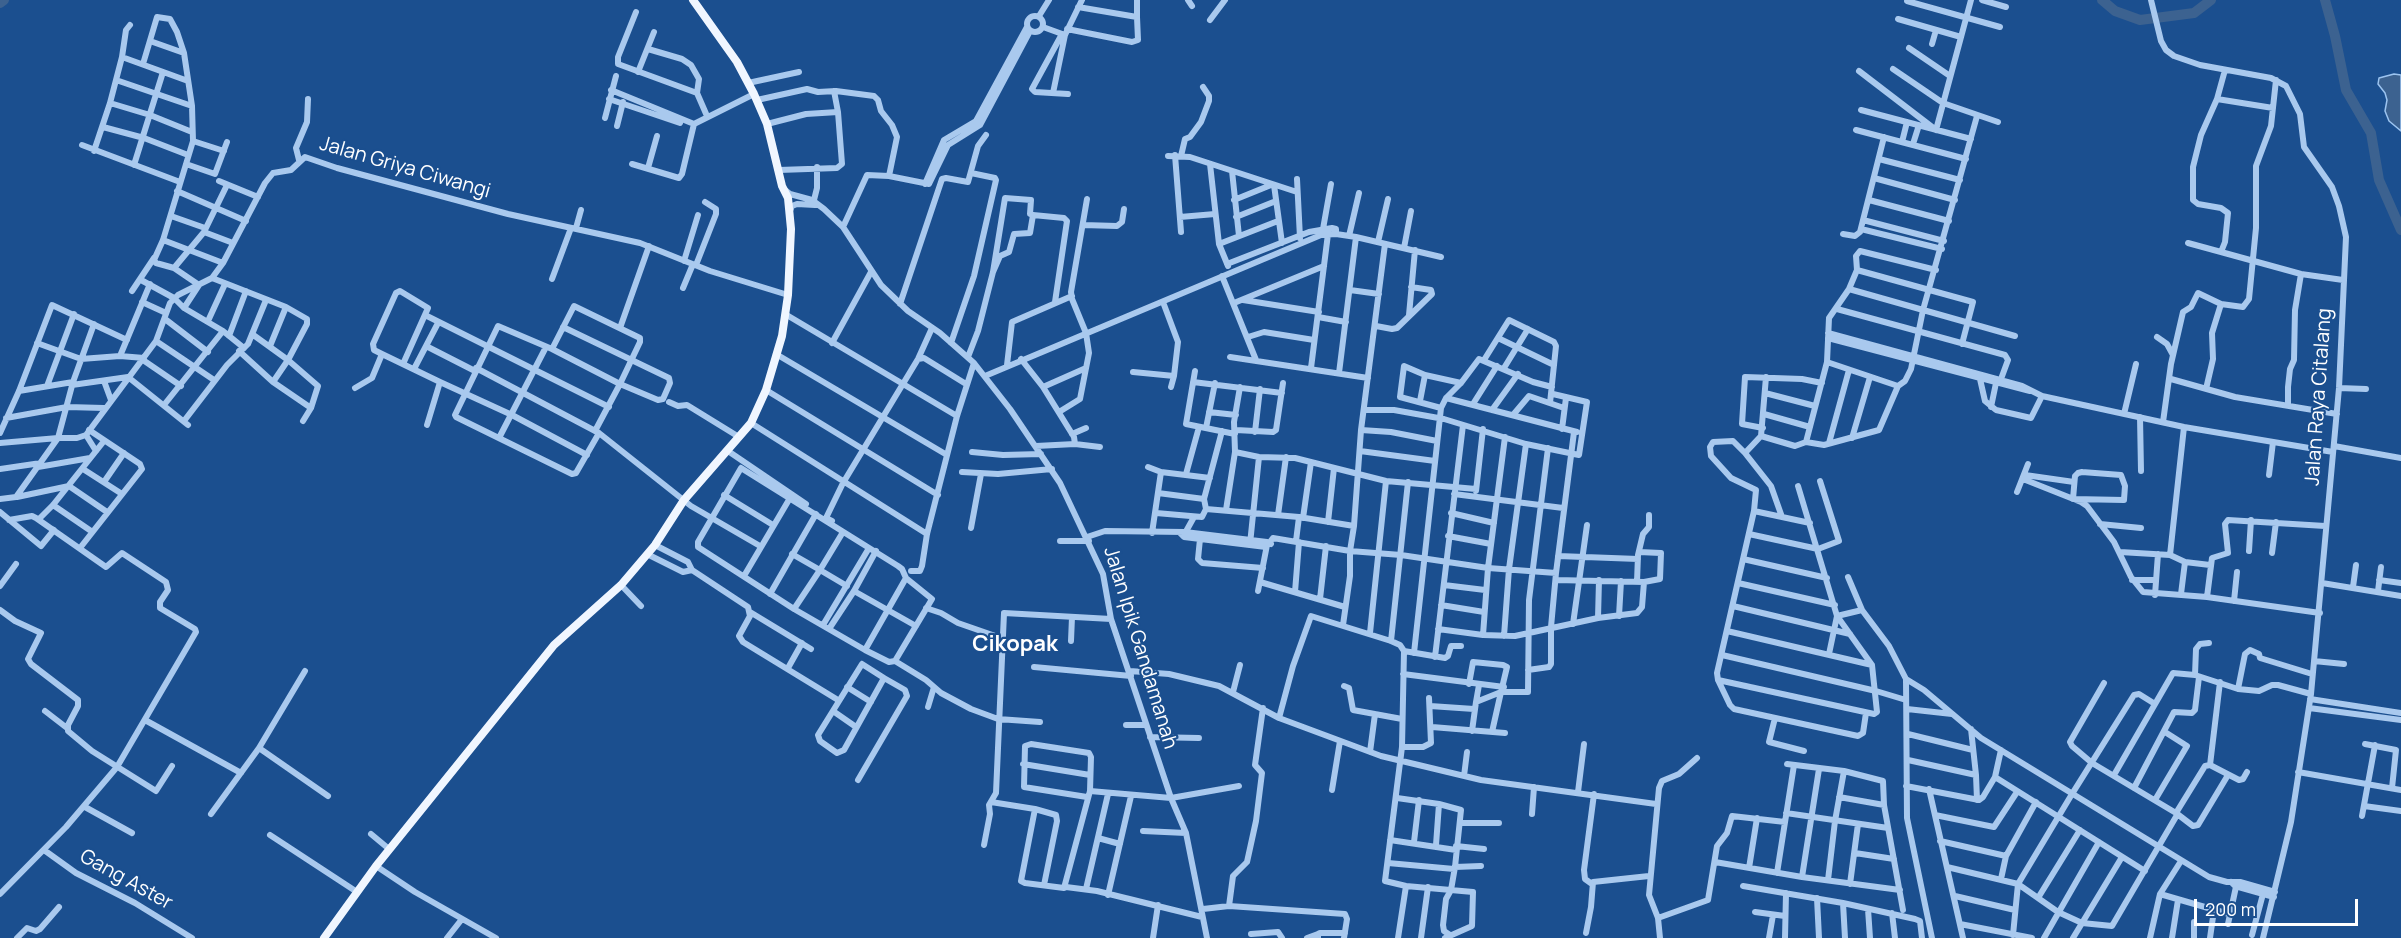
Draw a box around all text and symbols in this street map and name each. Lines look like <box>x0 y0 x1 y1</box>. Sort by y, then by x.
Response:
street label: Jalan Griya Ciwangi <box>317 132 493 204</box>
street label: Jalan Raya Citalang <box>2301 307 2337 487</box>
street label: Jalan Ipik Gandamanah <box>1098 544 1182 752</box>
district label: Cikopak <box>972 632 1058 658</box>
street label: Gang Aster <box>75 845 177 915</box>
scale bar <box>2197 887 2360 925</box>
text: 200 m <box>2205 897 2256 921</box>

